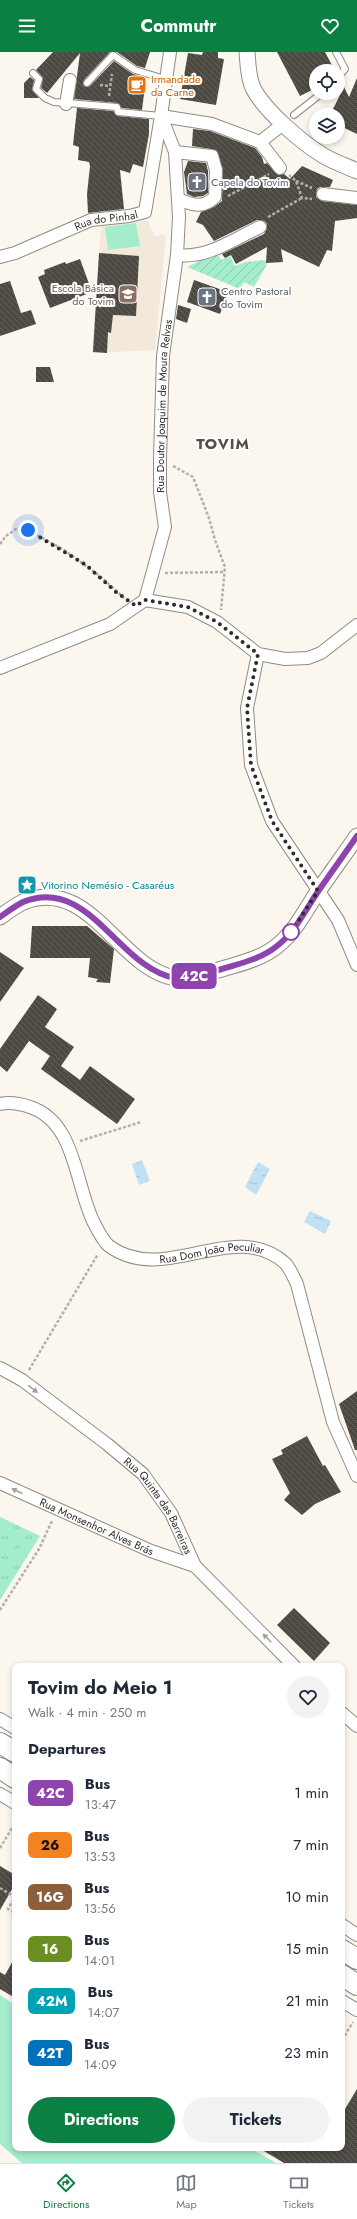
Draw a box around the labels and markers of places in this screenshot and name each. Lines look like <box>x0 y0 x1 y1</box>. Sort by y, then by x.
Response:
place label: Irmandade da Carne <box>151 71 201 100</box>
cafe icon: Irmandade da Carne <box>126 74 148 96</box>
church icon: Capela do Tovim <box>186 171 208 193</box>
place label: Capela do Tovim <box>211 174 289 190</box>
place label: Escola Básica do Tovim <box>52 280 114 309</box>
school or university icon: Escola Básica do Tovim <box>117 283 139 305</box>
place label: Centro Pastoral do Tovim <box>221 283 291 312</box>
church icon: Centro Pastoral do Tovim <box>196 286 218 308</box>
place icon: Vitorino Nemésio - Casaréus <box>16 874 38 896</box>
place label: Vitorino Nemésio - Casaréus <box>41 877 175 893</box>
unlabelled marker <box>282 923 300 941</box>

